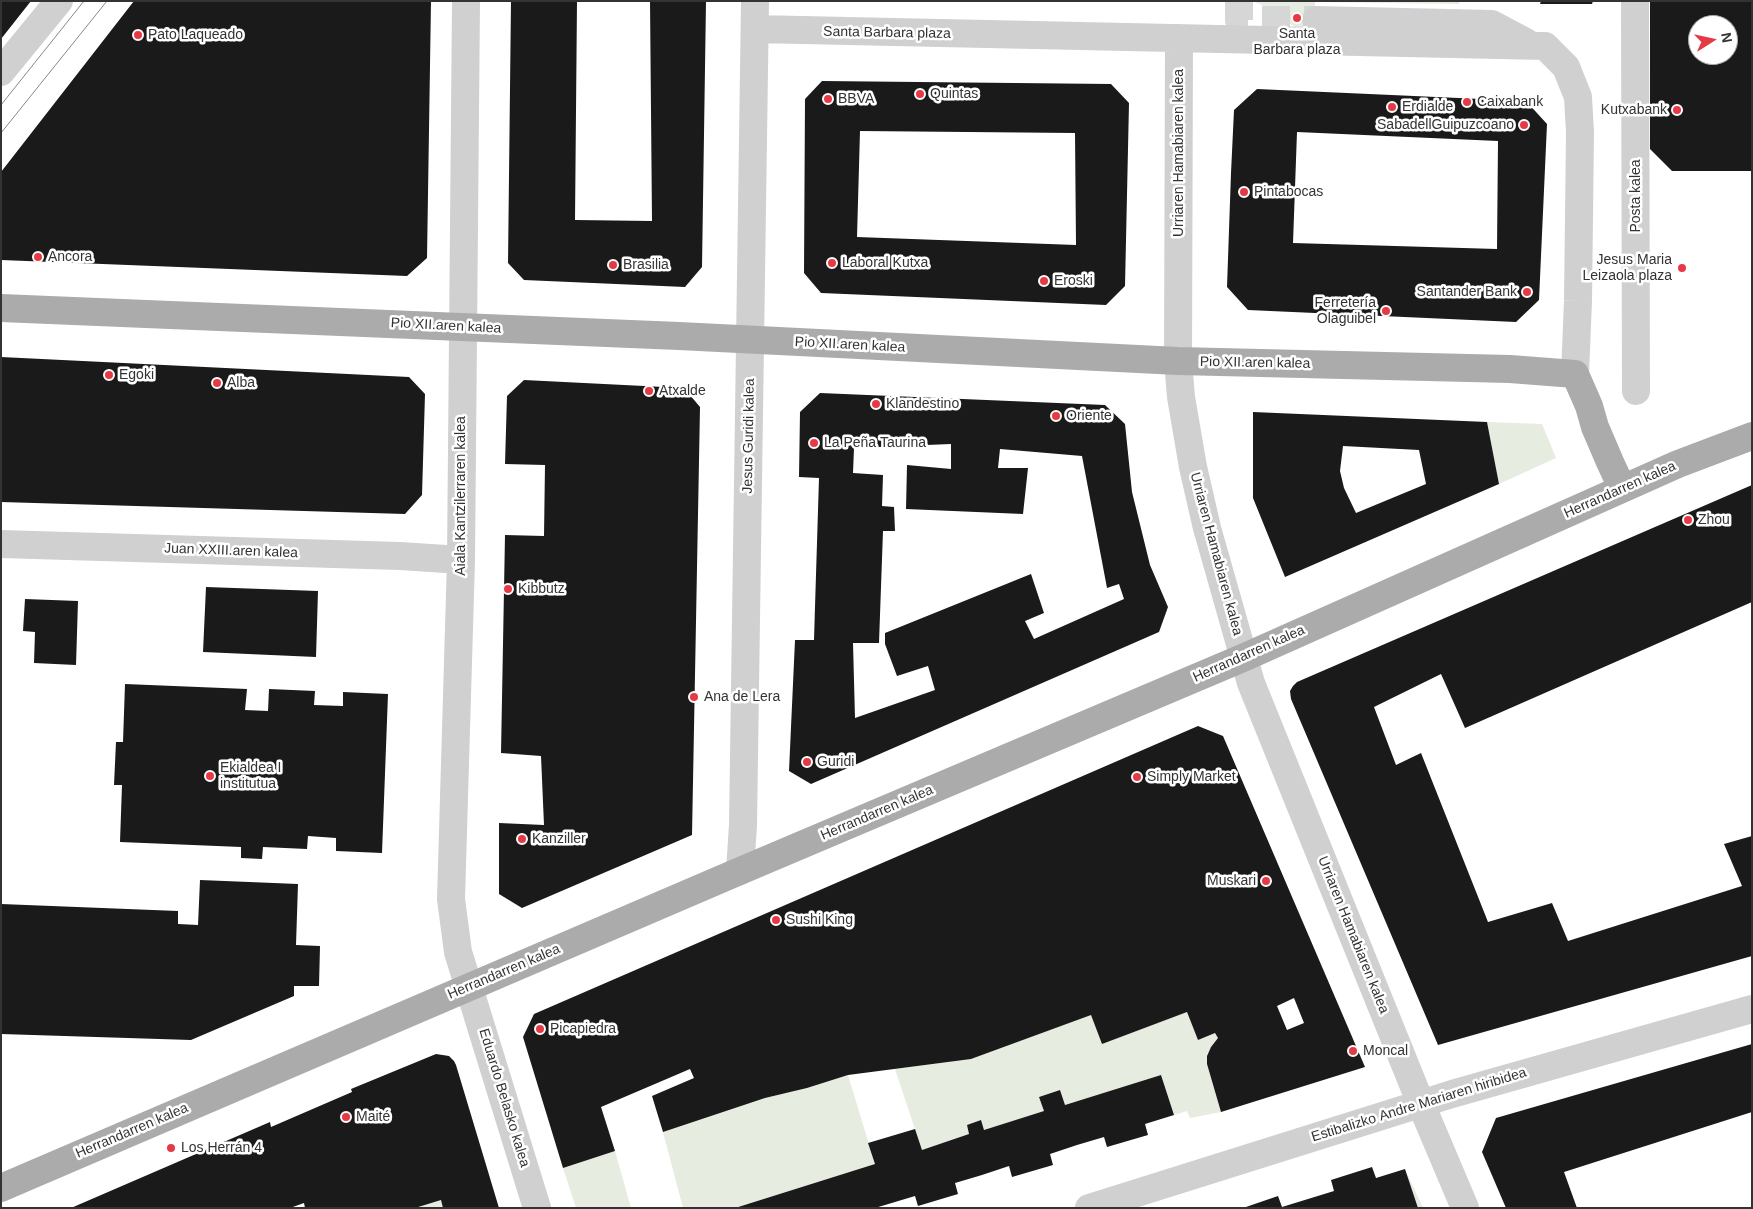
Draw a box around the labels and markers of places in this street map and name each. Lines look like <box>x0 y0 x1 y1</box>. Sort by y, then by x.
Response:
marker: Santa Barbara plaza <box>1291 12 1303 24</box>
place label: Santa Barbara plaza <box>1253 26 1341 58</box>
place label: Pato Laqueado <box>148 27 243 43</box>
marker: Pato Laqueado <box>132 29 144 41</box>
place label: Quintas <box>930 86 978 102</box>
marker: Quintas <box>914 88 926 100</box>
place label: BBVA <box>838 91 874 107</box>
marker: BBVA <box>822 93 834 105</box>
place label: Caixabank <box>1477 94 1543 110</box>
marker: Caixabank <box>1461 96 1473 108</box>
place label: Erdialde <box>1402 99 1453 115</box>
marker: Erdialde <box>1386 101 1398 113</box>
place label: Kutxabank <box>1601 102 1667 118</box>
marker: Kutxabank <box>1671 104 1683 116</box>
place label: SabadellGuipuzcoano <box>1377 117 1514 133</box>
marker: SabadellGuipuzcoano <box>1518 119 1530 131</box>
place label: Pintabocas <box>1254 184 1323 200</box>
marker: Pintabocas <box>1238 186 1250 198</box>
place label: Ancora <box>48 249 92 265</box>
marker: Ancora <box>32 251 44 263</box>
place label: Jesus Maria Leizaola plaza <box>1582 252 1672 284</box>
place label: Laboral Kutxa <box>842 255 928 271</box>
place label: Brasilia <box>623 257 669 273</box>
marker: Laboral Kutxa <box>826 257 838 269</box>
marker: Brasilia <box>607 259 619 271</box>
marker: Jesus Maria Leizaola plaza <box>1676 262 1688 274</box>
place label: Eroski <box>1054 273 1093 289</box>
marker: Eroski <box>1038 275 1050 287</box>
place label: Santander Bank <box>1417 284 1517 300</box>
marker: Santander Bank <box>1521 286 1533 298</box>
place label: Ferretería Olaguibel <box>1315 295 1376 328</box>
marker: Ferretería Olaguibel <box>1380 305 1392 317</box>
place label: Egoki <box>119 367 154 383</box>
marker: Egoki <box>103 369 115 381</box>
place label: Alba <box>227 375 255 391</box>
marker: Alba <box>211 377 223 389</box>
place label: Atxalde <box>659 383 706 399</box>
marker: Atxalde <box>643 385 655 397</box>
place label: Klandestino <box>886 396 959 412</box>
marker: Klandestino <box>870 398 882 410</box>
place label: Oriente <box>1066 408 1112 424</box>
marker: Oriente <box>1050 410 1062 422</box>
place label: La Peña Taurina <box>824 435 926 451</box>
marker: La Peña Taurina <box>808 437 820 449</box>
place label: Zhou <box>1698 512 1730 528</box>
marker: Zhou <box>1682 514 1694 526</box>
place label: Kibbutz <box>518 581 565 597</box>
marker: Kibbutz <box>502 583 514 595</box>
place label: Ana de Lera <box>704 689 780 705</box>
marker: Ana de Lera <box>688 691 700 703</box>
place label: Guridi <box>817 754 854 770</box>
marker: Guridi <box>801 756 813 768</box>
place label: Ekialdea I institutua <box>220 760 281 792</box>
place label: Simply Market <box>1147 769 1236 785</box>
marker: Ekialdea I institutua <box>204 770 216 782</box>
marker: Simply Market <box>1131 771 1143 783</box>
place label: Kanziller <box>532 831 586 847</box>
marker: Kanziller <box>516 833 528 845</box>
place label: Muskari <box>1207 873 1256 889</box>
marker: Muskari <box>1260 875 1272 887</box>
place label: Sushi King <box>786 912 853 928</box>
marker: Sushi King <box>770 914 782 926</box>
place label: Picapiedra <box>550 1021 616 1037</box>
marker: Picapiedra <box>534 1023 546 1035</box>
place label: Moncal <box>1363 1043 1408 1059</box>
marker: Moncal <box>1347 1045 1359 1057</box>
place label: Maité <box>356 1109 390 1125</box>
marker: Maité <box>340 1111 352 1123</box>
place label: Los Herrán 4 <box>181 1140 262 1156</box>
marker: Los Herrán 4 <box>165 1142 177 1154</box>

